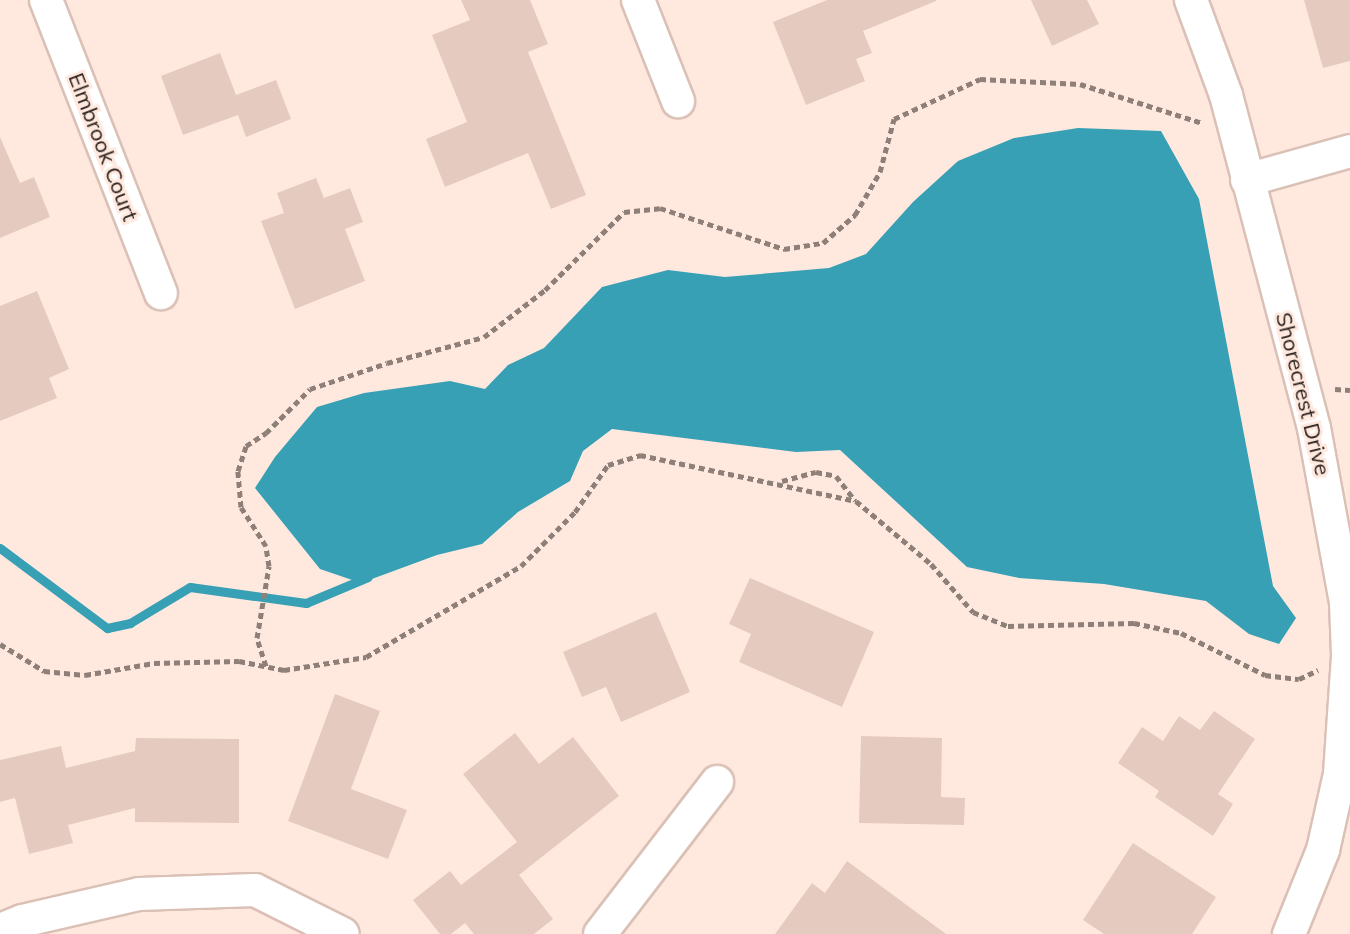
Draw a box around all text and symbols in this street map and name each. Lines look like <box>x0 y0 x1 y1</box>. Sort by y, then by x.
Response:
street label: Elmbrook Court <box>63 69 143 225</box>
street label: Shorecrest Drive <box>1270 310 1336 478</box>

